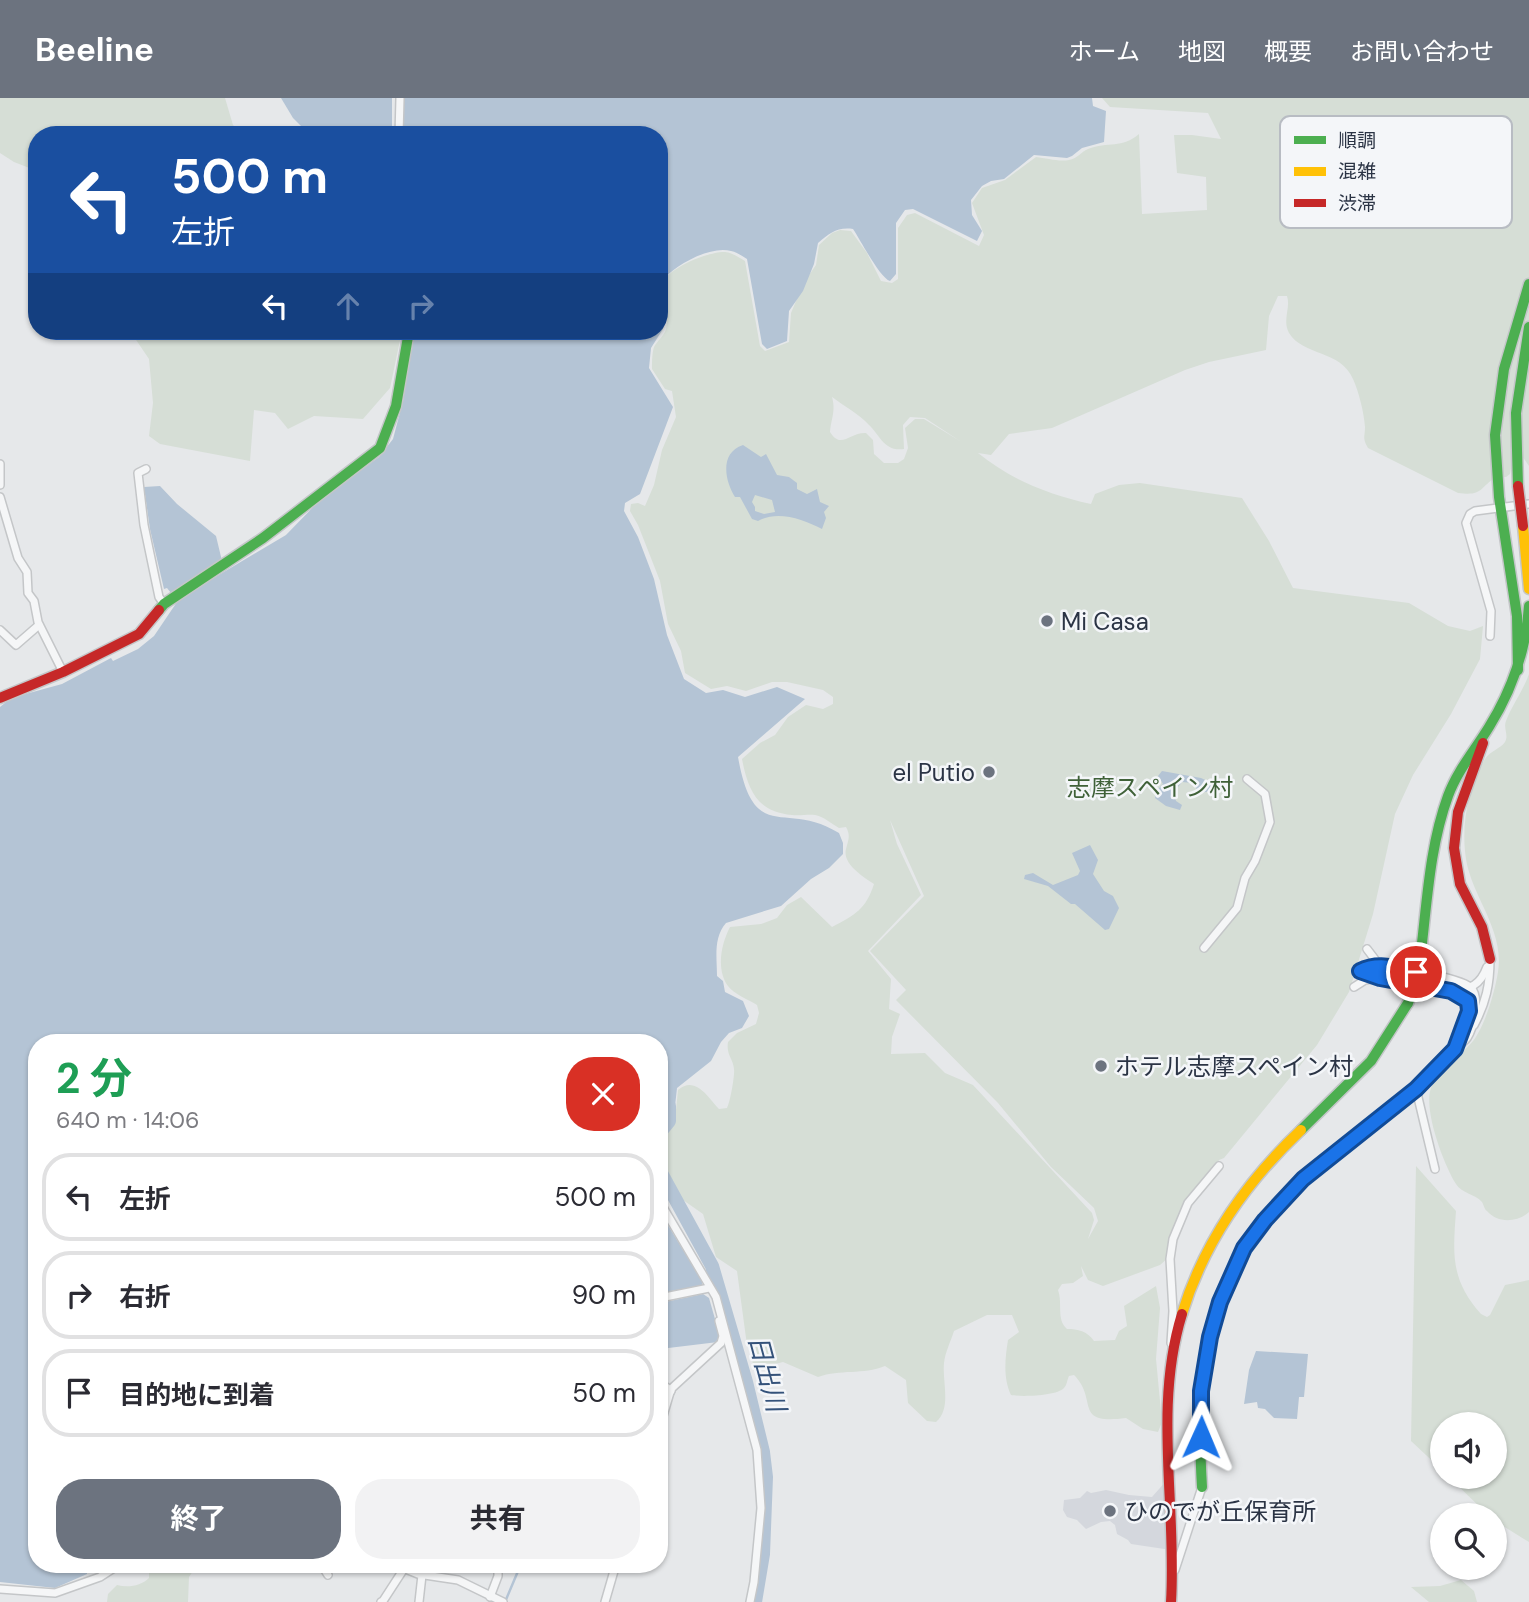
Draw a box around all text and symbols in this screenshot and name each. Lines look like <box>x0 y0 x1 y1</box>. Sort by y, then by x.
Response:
text: Beeline <box>35 28 154 71</box>
text: ホーム <box>1069 36 1140 67</box>
text: 地図 <box>1178 36 1226 67</box>
text: 概要 <box>1264 36 1312 67</box>
text: お問い合わせ <box>1350 36 1494 67</box>
legend <box>1280 116 1512 228</box>
text: 順調 <box>1338 128 1376 153</box>
text: 500 m <box>171 144 328 208</box>
icon: left <box>56 154 147 245</box>
text: 混雑 <box>1338 159 1376 184</box>
text: 渋滞 <box>1338 191 1376 216</box>
text: 左折 <box>171 211 235 253</box>
icon: left <box>256 287 294 325</box>
icon: ahead <box>329 287 367 325</box>
icon: right <box>402 287 440 325</box>
place label: Mi Casa <box>1061 606 1149 637</box>
marker: Mi Casa <box>1039 613 1055 629</box>
place label: el Putio <box>893 757 975 788</box>
marker: el Putio <box>981 764 997 780</box>
park label: 志摩スペイン村 <box>1067 772 1233 803</box>
pin <box>1386 942 1446 1002</box>
icon: arrive <box>1397 953 1435 991</box>
text: 2 分 <box>56 1051 132 1106</box>
place label: ホテル志摩スペイン村 <box>1115 1051 1353 1082</box>
button: close <box>566 1057 640 1131</box>
marker: ホテル志摩スペイン村 <box>1093 1058 1109 1074</box>
text: 640 m · 14:06 <box>56 1105 200 1135</box>
icon: left <box>60 1178 98 1216</box>
text: 500 m <box>554 1180 636 1214</box>
text: 左折 <box>119 1182 171 1216</box>
icon: right <box>60 1276 98 1314</box>
text: 90 m <box>572 1278 636 1312</box>
text: 右折 <box>119 1280 171 1314</box>
water label: 日出川 <box>740 1331 794 1418</box>
icon: arrive <box>60 1374 98 1412</box>
text: 50 m <box>572 1376 636 1410</box>
text: 目的地に到着 <box>119 1378 275 1412</box>
position arrow <box>1164 1400 1238 1474</box>
map controls <box>1430 1412 1507 1580</box>
button: sound <box>1430 1412 1507 1489</box>
button: 終了 <box>56 1479 341 1559</box>
button: 共有 <box>355 1479 640 1559</box>
place label: ひのでが丘保育所 <box>1124 1496 1316 1527</box>
marker: ひのでが丘保育所 <box>1102 1503 1118 1519</box>
button: search <box>1430 1503 1507 1580</box>

